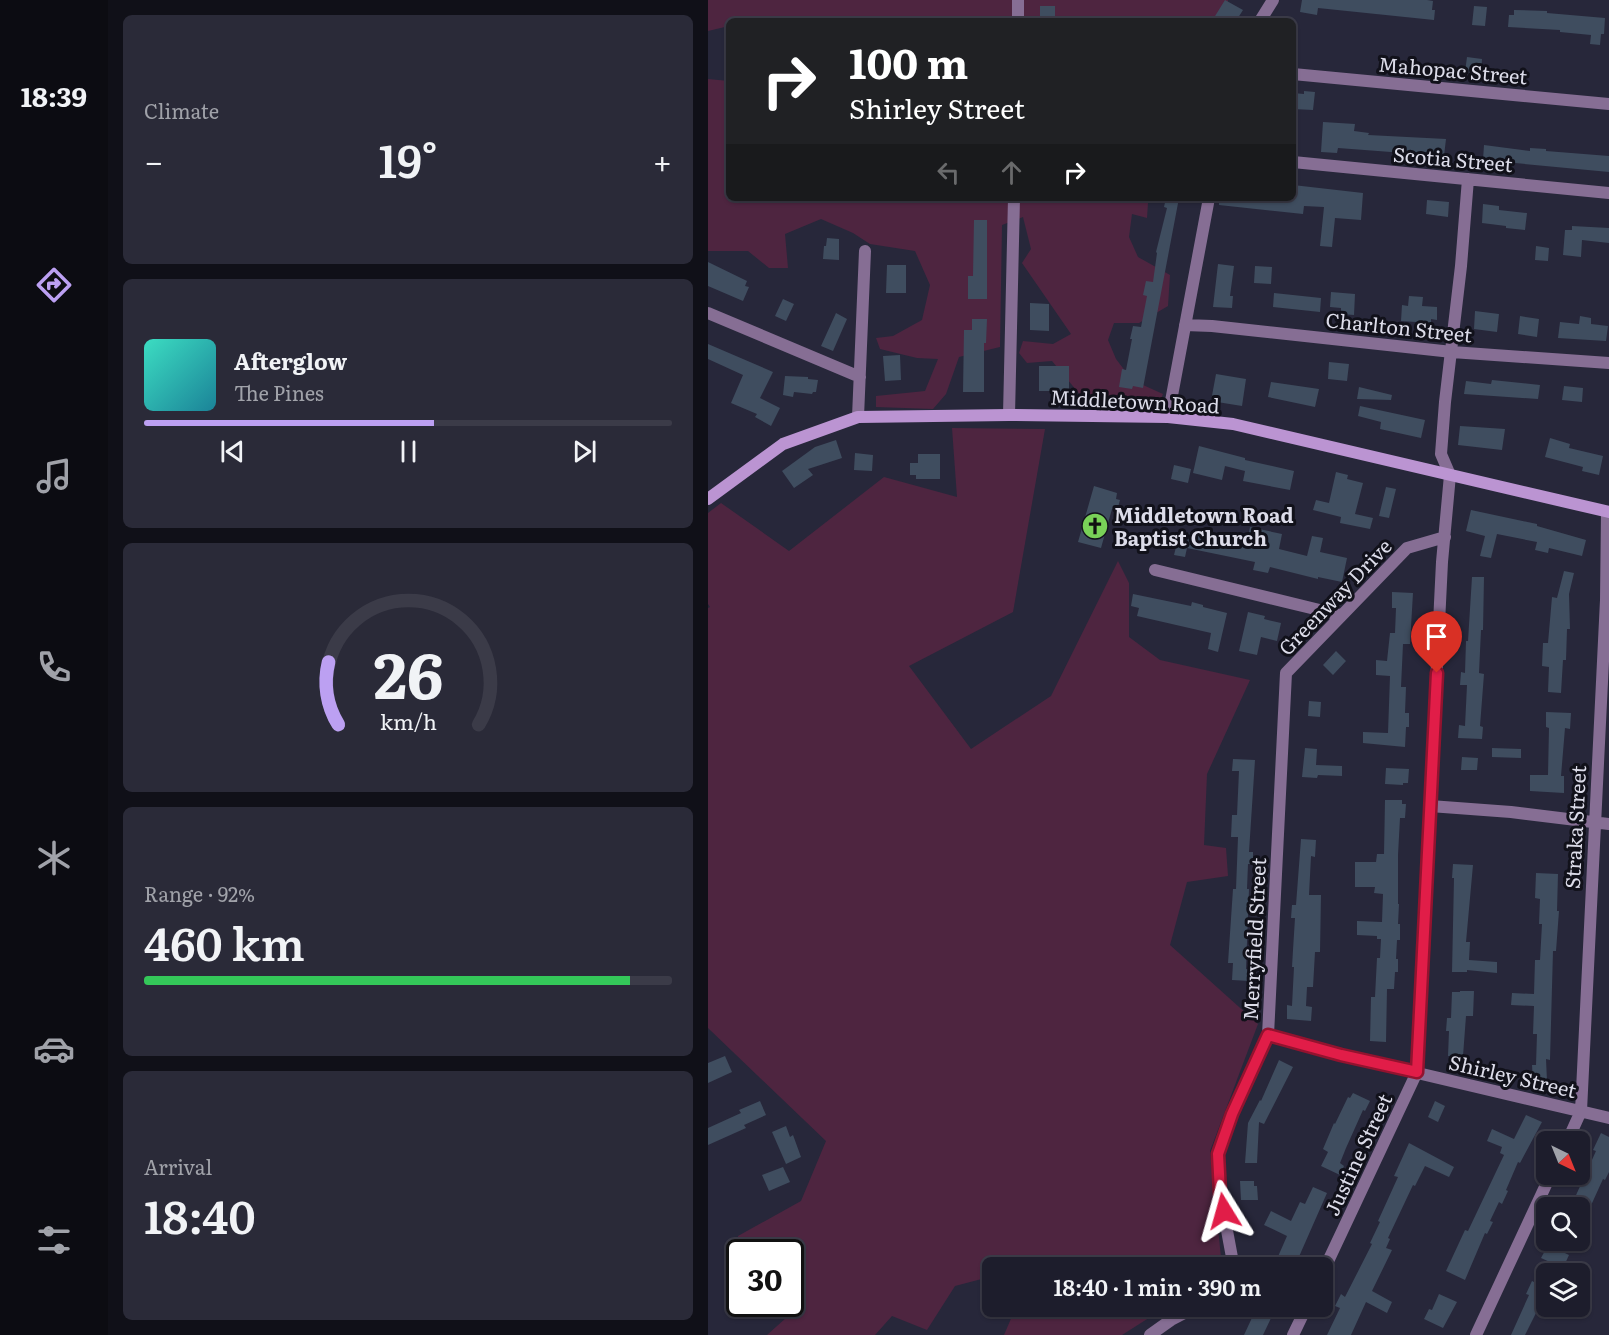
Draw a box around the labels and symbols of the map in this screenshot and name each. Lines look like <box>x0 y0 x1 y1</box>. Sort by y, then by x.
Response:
street label: Mahopac Street <box>1377 48 1529 90</box>
street label: Scotia Street <box>1392 138 1514 178</box>
street label: Charlton Street <box>1324 303 1474 349</box>
street label: Middletown Road <box>1049 381 1221 419</box>
place label: Middletown Road Baptist Church <box>1114 499 1294 552</box>
church icon: Middletown Road Baptist Church <box>1080 511 1110 541</box>
street label: Greenway Drive <box>1270 531 1398 661</box>
pin <box>1411 611 1462 673</box>
street label: Straka Street <box>1556 764 1592 890</box>
street label: Merryfield Street <box>1234 857 1272 1021</box>
street label: Shirley Street <box>1446 1046 1580 1104</box>
street label: Justine Street <box>1316 1088 1398 1220</box>
north arrow <box>1536 1131 1590 1185</box>
position arrow <box>1192 1179 1256 1243</box>
speed limit sign: 30 <box>726 1239 804 1317</box>

